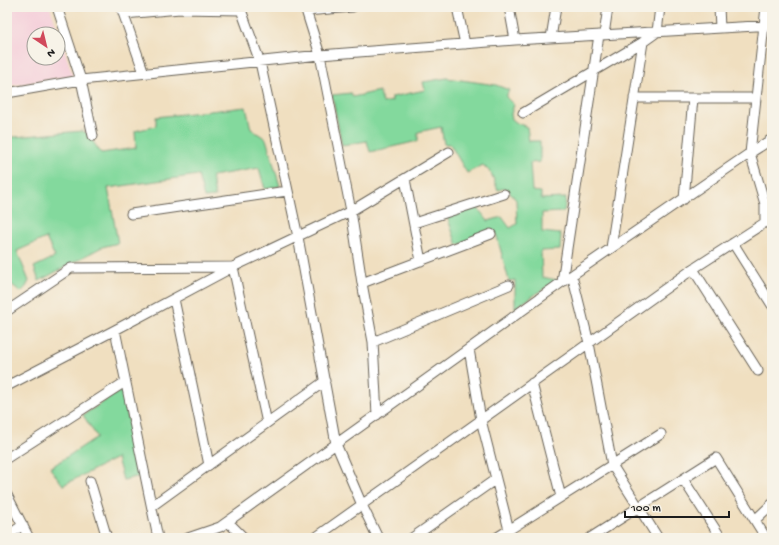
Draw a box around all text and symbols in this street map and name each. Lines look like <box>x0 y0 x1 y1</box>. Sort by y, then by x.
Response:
north arrow <box>26 26 66 66</box>
text: N <box>44 46 57 60</box>
scale bar <box>625 493 729 519</box>
text: 100 m <box>630 502 661 516</box>

